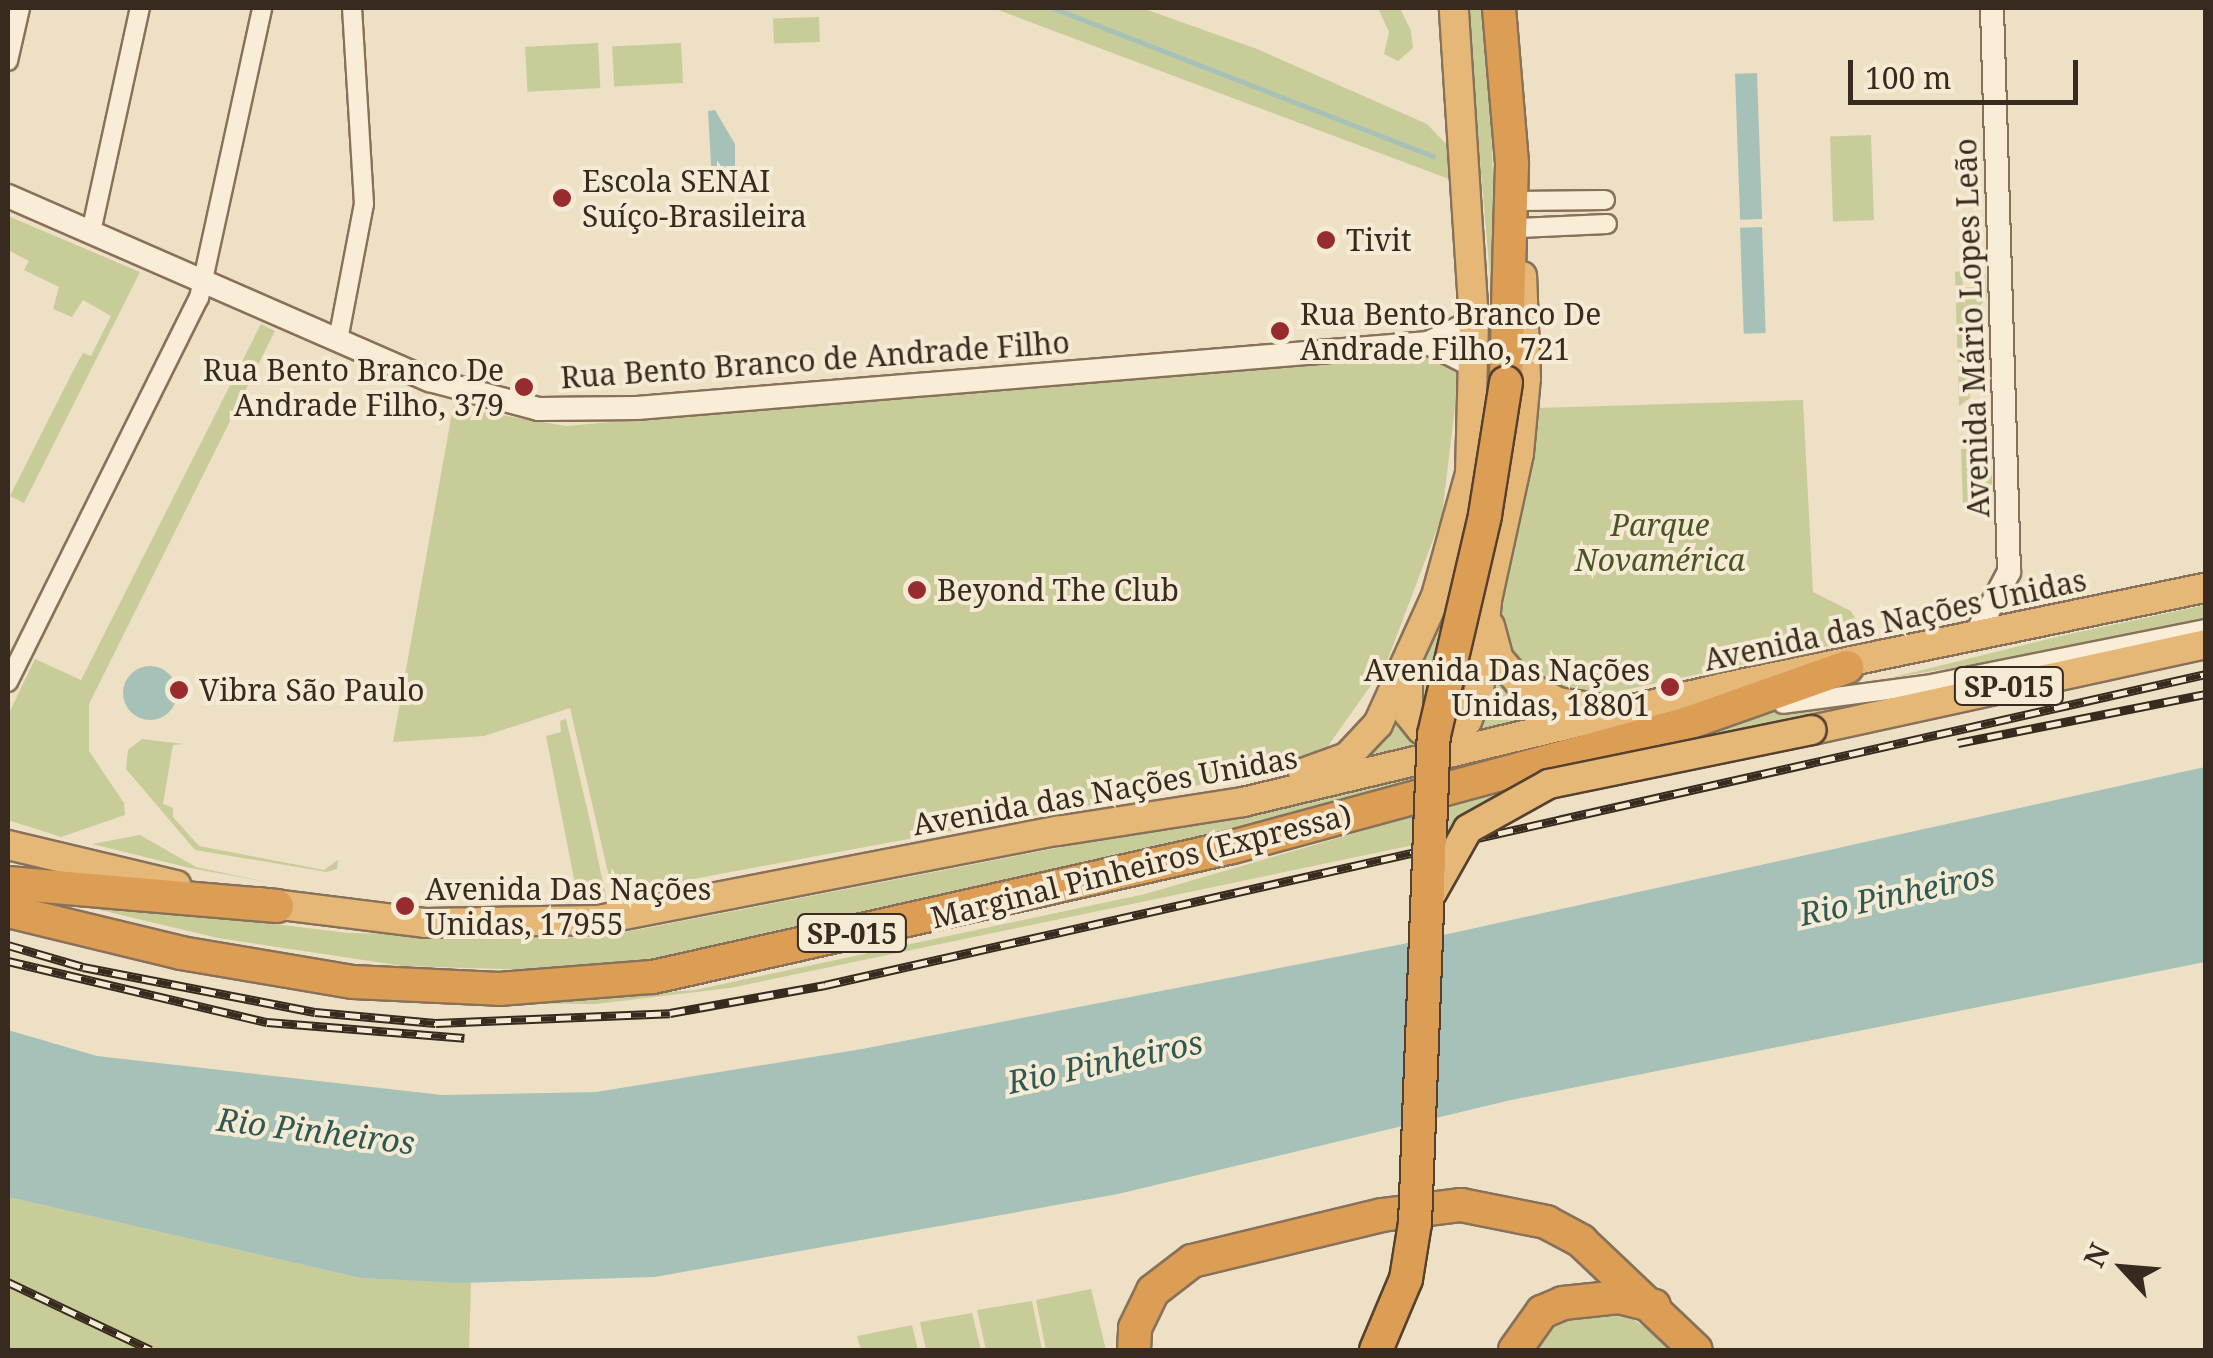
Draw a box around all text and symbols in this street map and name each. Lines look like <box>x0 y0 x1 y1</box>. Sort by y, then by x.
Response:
scale bar <box>1853 40 2083 102</box>
text: 100 m <box>1865 57 1951 98</box>
street label: Avenida Mário Lopes Leão <box>1947 138 1997 518</box>
place label: Escola SENAI Suíço-Brasileira <box>582 163 807 234</box>
marker: Escola SENAI Suíço-Brasileira <box>551 187 573 209</box>
place label: Tivit <box>1346 222 1412 258</box>
marker: Tivit <box>1315 229 1337 251</box>
place label: Rua Bento Branco De Andrade Filho, 721 <box>1300 296 1601 366</box>
marker: Rua Bento Branco De Andrade Filho, 721 <box>1269 320 1291 342</box>
street label: Rua Bento Branco de Andrade Filho <box>559 324 1071 396</box>
place label: Rua Bento Branco De Andrade Filho, 379 <box>203 352 504 422</box>
marker: Rua Bento Branco De Andrade Filho, 379 <box>513 376 535 398</box>
park label: Parque Novamérica <box>1575 507 1745 578</box>
street label: Avenida das Nações Unidas <box>1701 562 2089 678</box>
place label: Beyond The Club <box>937 572 1179 608</box>
marker: Beyond The Club <box>906 579 928 601</box>
place label: Avenida Das Nações Unidas, 18801 <box>1364 652 1650 722</box>
road number: SP-015 <box>1952 663 2066 709</box>
place label: Vibra São Paulo <box>199 672 424 708</box>
marker: Avenida Das Nações Unidas, 18801 <box>1659 676 1681 698</box>
marker: Vibra São Paulo <box>168 679 190 701</box>
street label: Avenida das Nações Unidas <box>910 739 1300 843</box>
street label: Marginal Pinheiros (Expressa) <box>927 796 1355 936</box>
water label: Rio Pinheiros <box>1796 855 1998 933</box>
place label: Avenida Das Nações Unidas, 17955 <box>425 871 711 942</box>
marker: Avenida Das Nações Unidas, 17955 <box>394 895 416 917</box>
road number: SP-015 <box>794 910 910 956</box>
water label: Rio Pinheiros <box>1004 1023 1206 1101</box>
water label: Rio Pinheiros <box>215 1100 417 1162</box>
north arrow <box>2073 1218 2173 1318</box>
text: N <box>2074 1237 2118 1273</box>

